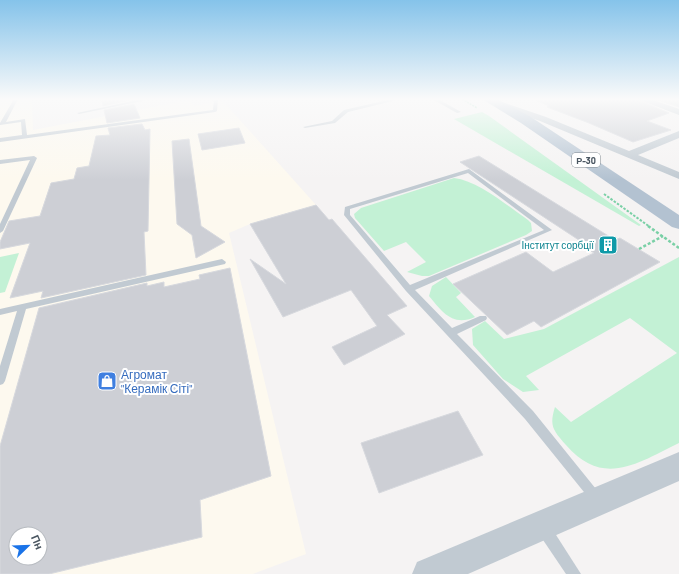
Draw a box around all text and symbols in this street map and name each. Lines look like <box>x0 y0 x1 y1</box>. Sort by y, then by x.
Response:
road number: Р-30 <box>572 153 600 167</box>
building icon: Інститут сорбції <box>597 234 619 256</box>
place label: Інститут сорбції <box>522 239 594 251</box>
place label: Агромат "Керамік Сіті" <box>121 367 192 396</box>
shop icon: Агромат "Керамік Сіті" <box>96 370 118 392</box>
north arrow <box>8 526 48 566</box>
text: Пн <box>29 533 46 551</box>

